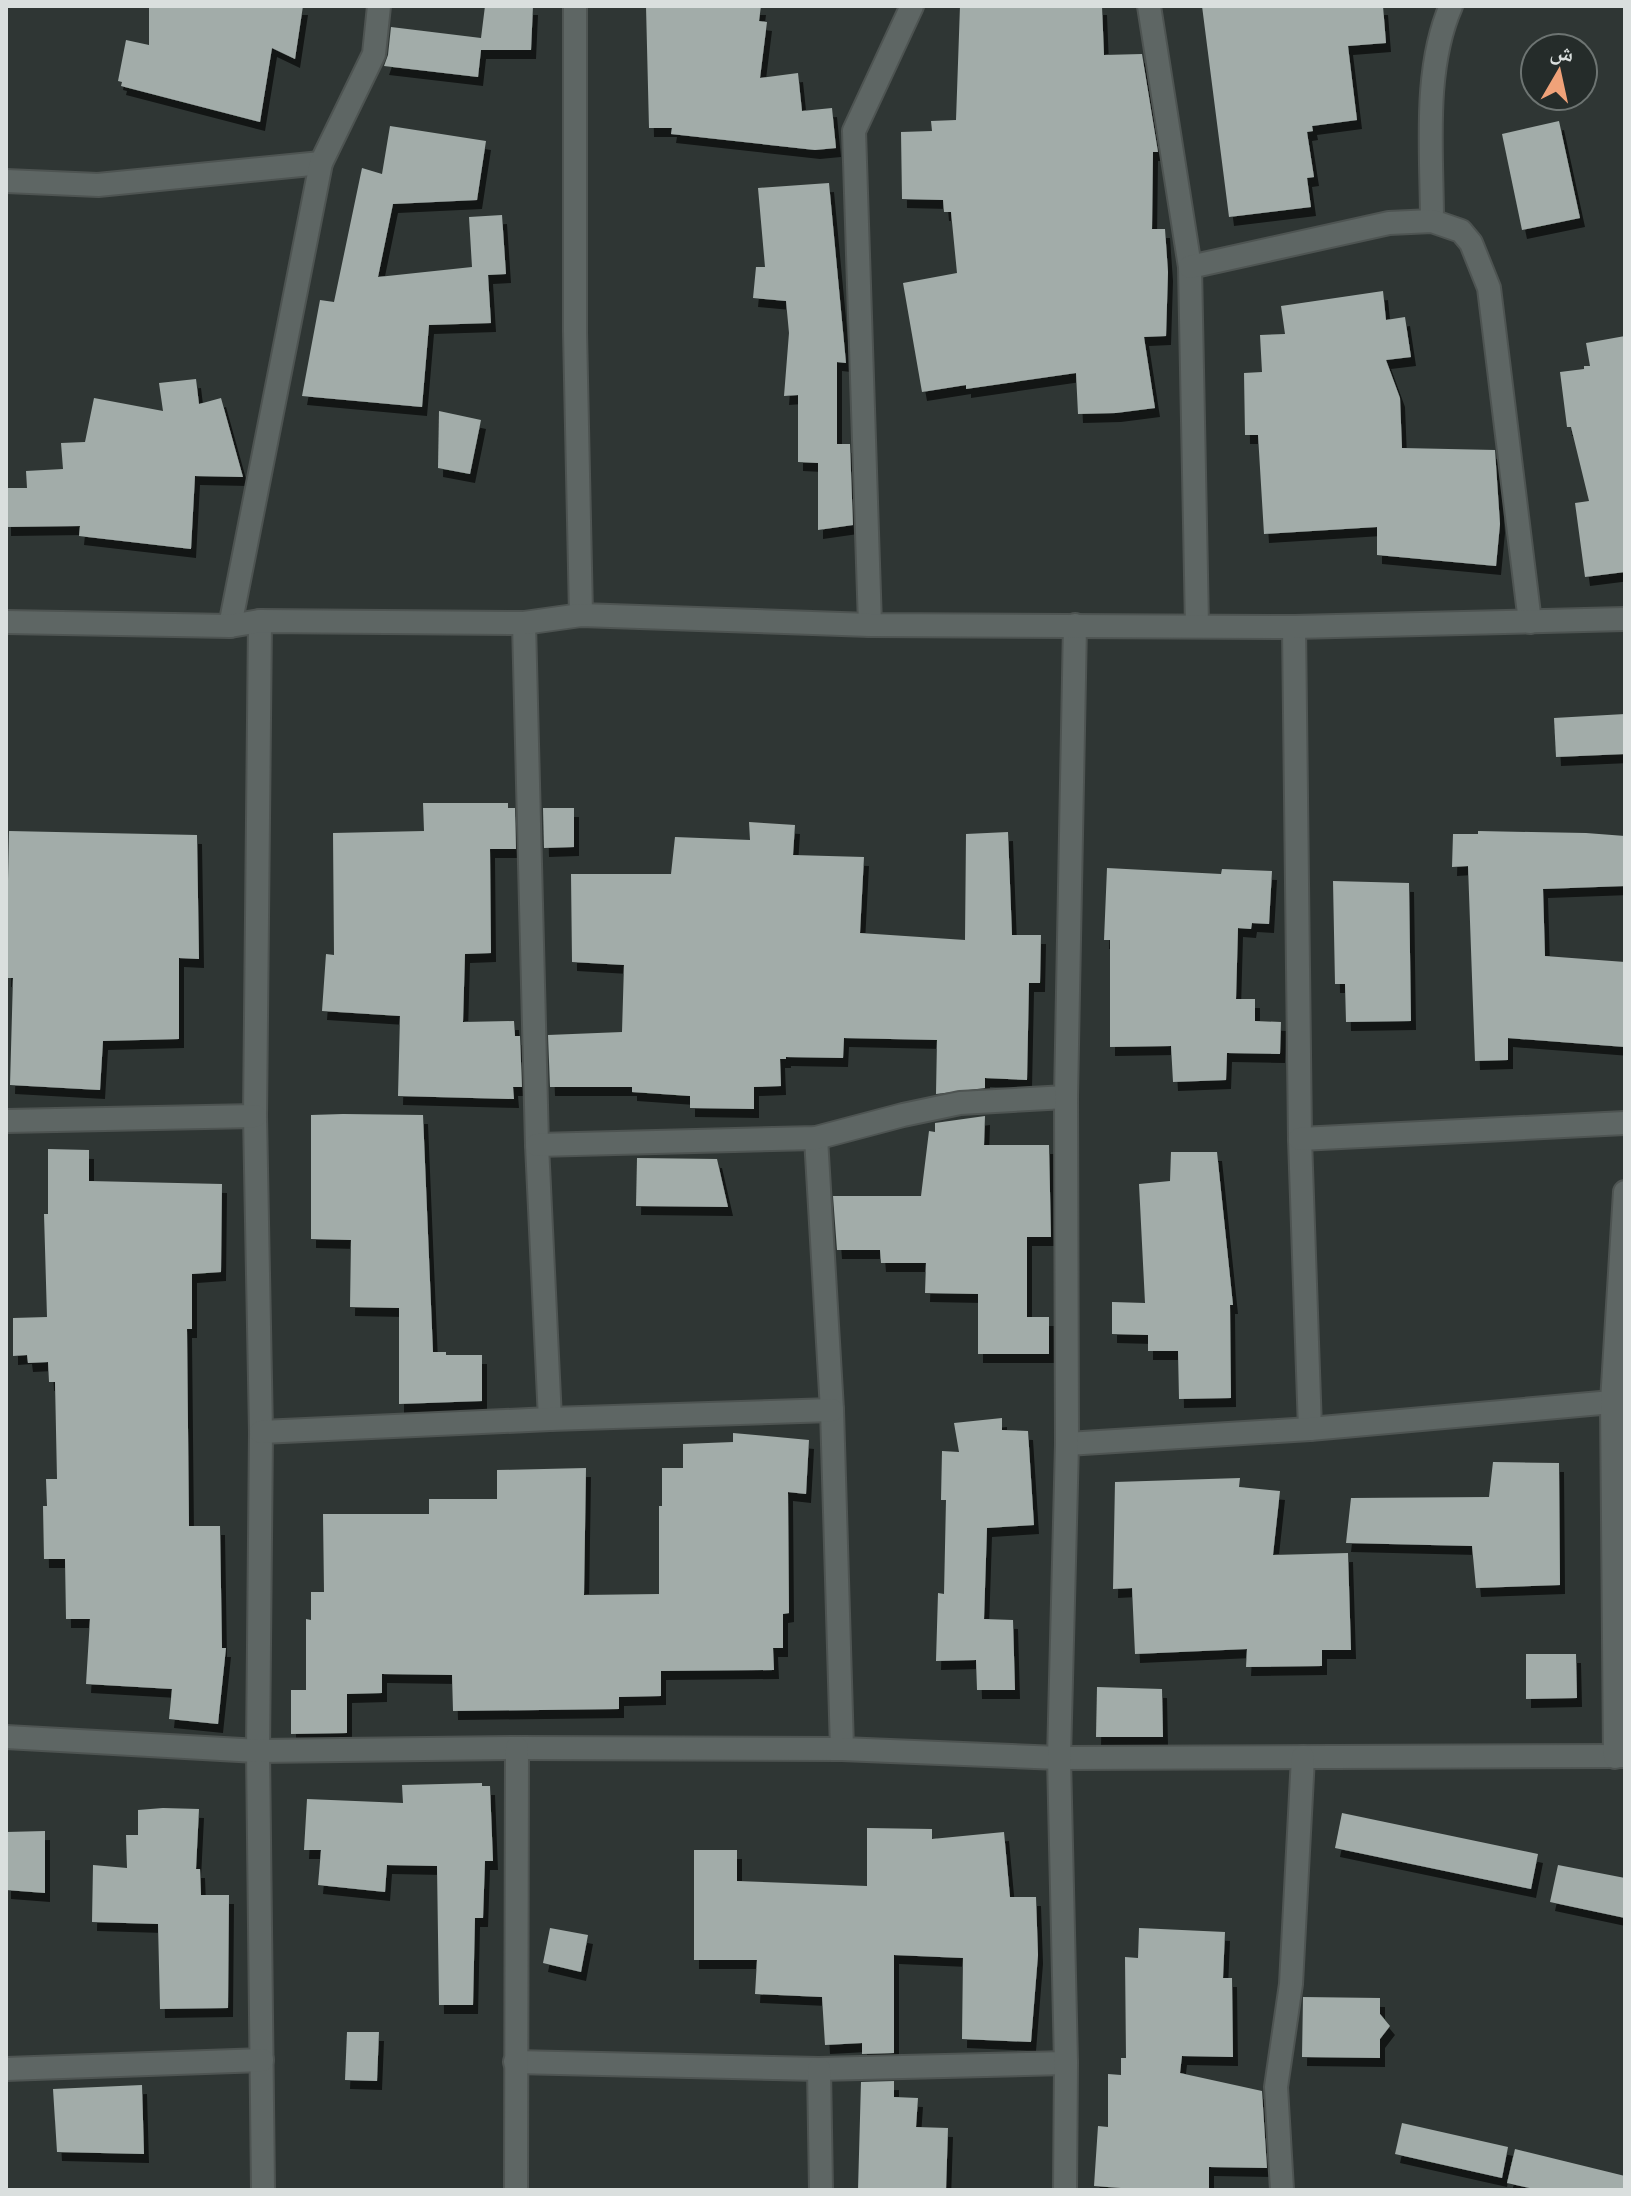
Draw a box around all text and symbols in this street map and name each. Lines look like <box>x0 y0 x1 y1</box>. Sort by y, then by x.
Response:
north arrow <box>1519 32 1599 112</box>
text: ش <box>1548 40 1575 70</box>

